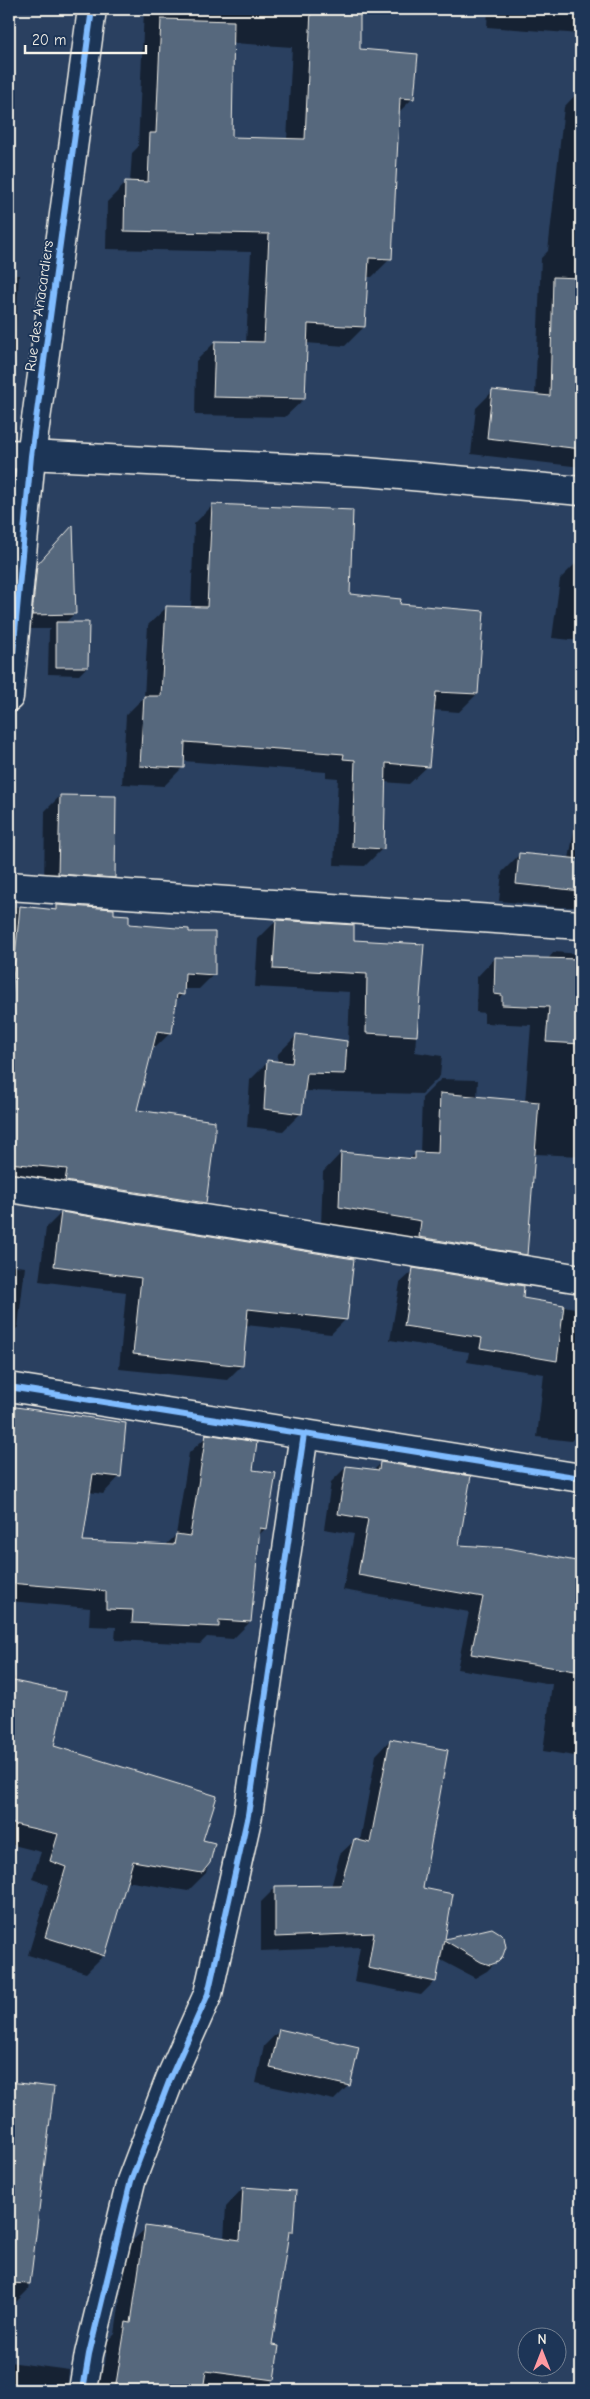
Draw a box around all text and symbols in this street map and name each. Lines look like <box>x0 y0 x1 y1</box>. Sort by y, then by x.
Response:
scale bar <box>25 22 146 54</box>
text: 20 m <box>32 31 66 49</box>
street label: Rue des Anacardiers <box>21 239 57 373</box>
north arrow <box>518 2326 568 2376</box>
text: N <box>537 2331 547 2348</box>

